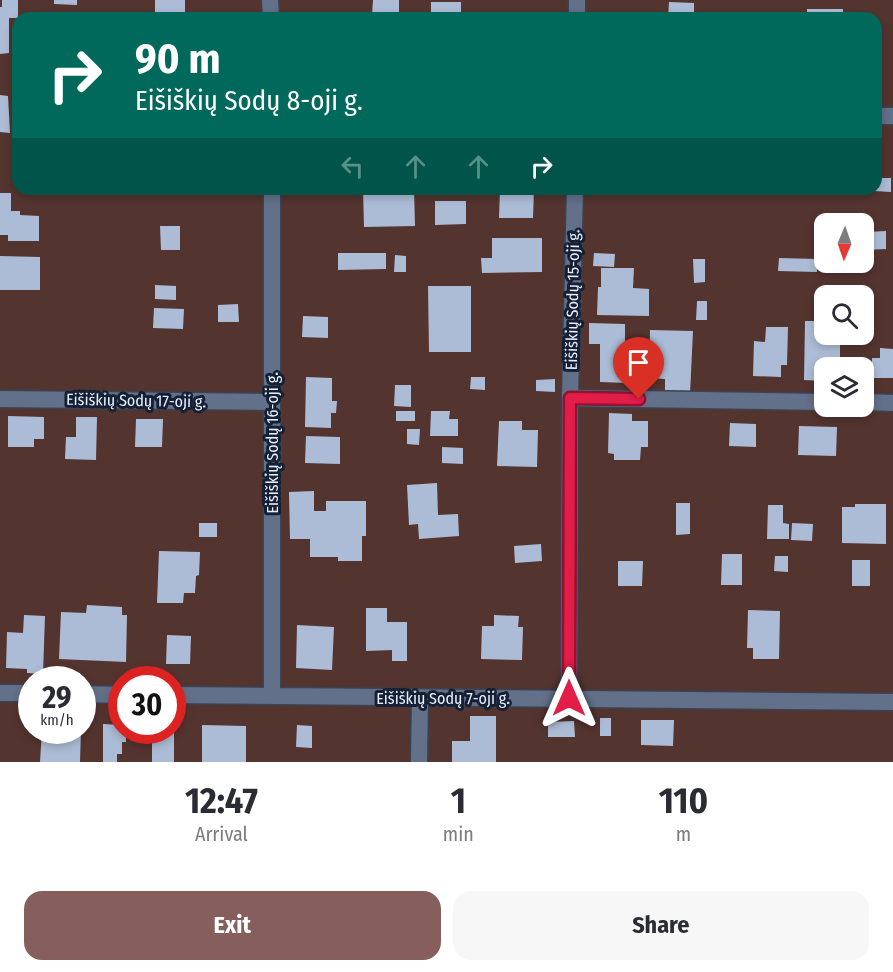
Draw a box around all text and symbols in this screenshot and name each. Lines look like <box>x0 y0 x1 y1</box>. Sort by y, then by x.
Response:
text: 90 m <box>135 34 220 84</box>
icon: right <box>36 36 114 114</box>
text: Eišiškių Sodų 8-oji g. <box>135 85 363 117</box>
icon: left <box>336 150 369 183</box>
icon: ahead <box>399 150 432 183</box>
icon: ahead <box>462 150 495 183</box>
icon: right <box>525 150 558 183</box>
north arrow <box>814 213 874 273</box>
map controls <box>814 213 874 417</box>
street label: Eišiškių Sodų 15-oji g. <box>562 230 583 370</box>
button: search <box>814 285 874 345</box>
pin <box>613 337 664 399</box>
icon: arrive <box>622 346 655 379</box>
button: layers <box>814 357 874 417</box>
street label: Eišiškių Sodų 16-oji g. <box>263 372 282 514</box>
street label: Eišiškių Sodų 17-oji g. <box>66 390 206 411</box>
speed limit sign: 30 <box>108 666 186 744</box>
position arrow <box>537 666 601 730</box>
text: 29 <box>42 680 72 716</box>
street label: Eišiškių Sodų 7-oji g. <box>376 689 510 708</box>
text: km/h <box>40 711 74 729</box>
text: 12:47 <box>185 779 258 823</box>
text: 1 <box>451 779 466 823</box>
text: 110 <box>659 779 708 823</box>
text: Arrival <box>195 822 248 846</box>
text: min <box>443 822 474 846</box>
text: m <box>676 822 691 846</box>
button: Exit <box>24 891 441 960</box>
button: Share <box>453 891 869 960</box>

